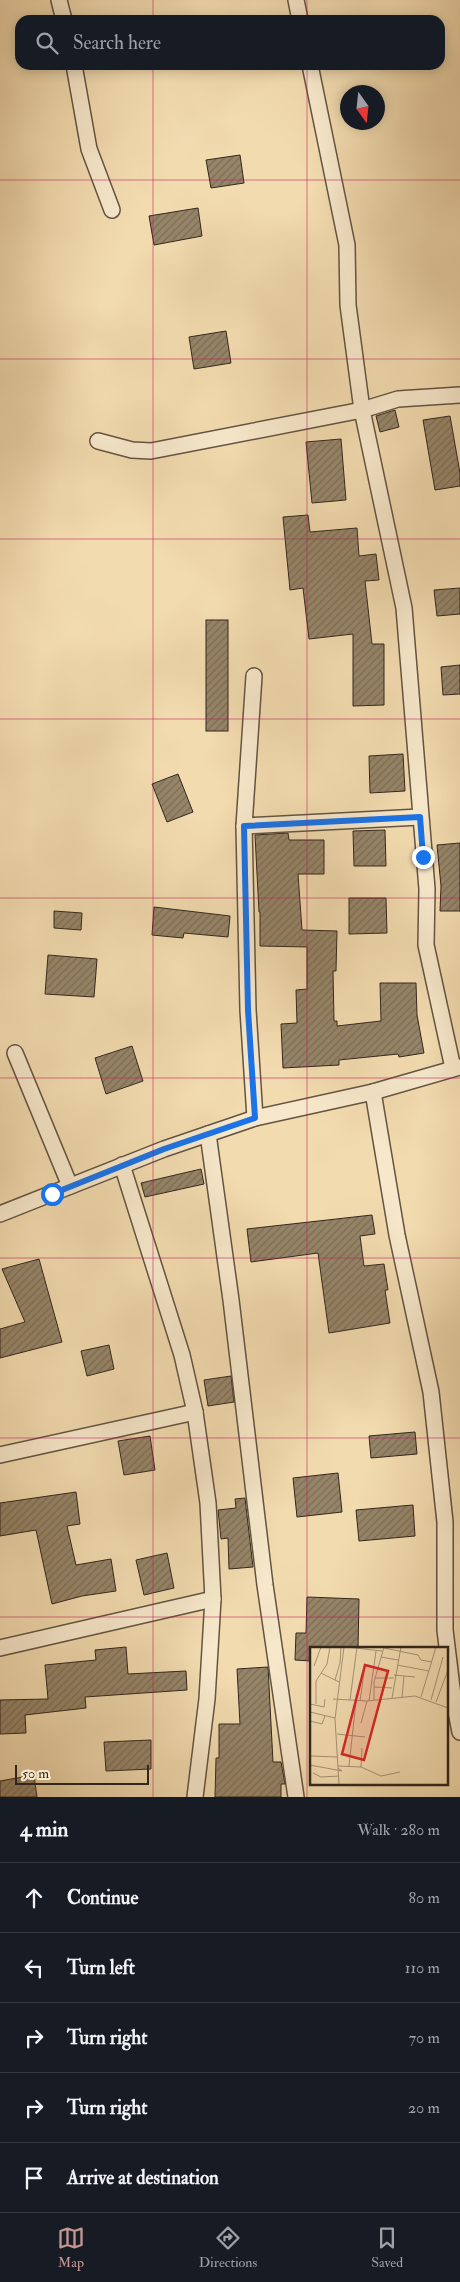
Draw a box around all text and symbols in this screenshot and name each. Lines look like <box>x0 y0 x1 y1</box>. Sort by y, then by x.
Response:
search box <box>15 15 445 70</box>
icon: search <box>33 29 61 57</box>
text: Search here <box>73 31 161 55</box>
north arrow <box>340 85 385 130</box>
route end <box>412 846 435 869</box>
route start <box>41 1183 64 1206</box>
inset map <box>310 1647 448 1784</box>
scale bar <box>15 1762 149 1785</box>
text: 50 m <box>22 1765 49 1782</box>
text: 4 min <box>20 1816 68 1843</box>
text: Walk · 280 m <box>357 1820 440 1840</box>
icon: ahead <box>20 1884 48 1912</box>
text: Continue <box>67 1886 138 1910</box>
text: 80 m <box>409 1888 440 1908</box>
icon: left <box>20 1954 48 1982</box>
text: Turn left <box>67 1956 135 1980</box>
text: 110 m <box>405 1958 440 1978</box>
icon: right <box>20 2024 48 2052</box>
text: Turn right <box>67 2026 147 2050</box>
text: 70 m <box>409 2028 440 2048</box>
icon: right <box>20 2094 48 2122</box>
text: Turn right <box>67 2096 147 2120</box>
text: 20 m <box>408 2098 440 2118</box>
icon: arrive <box>20 2164 48 2192</box>
text: Arrive at destination <box>67 2166 219 2190</box>
tab: Map <box>57 2224 85 2271</box>
tab: Directions <box>199 2224 257 2271</box>
tab: Saved <box>371 2224 403 2271</box>

